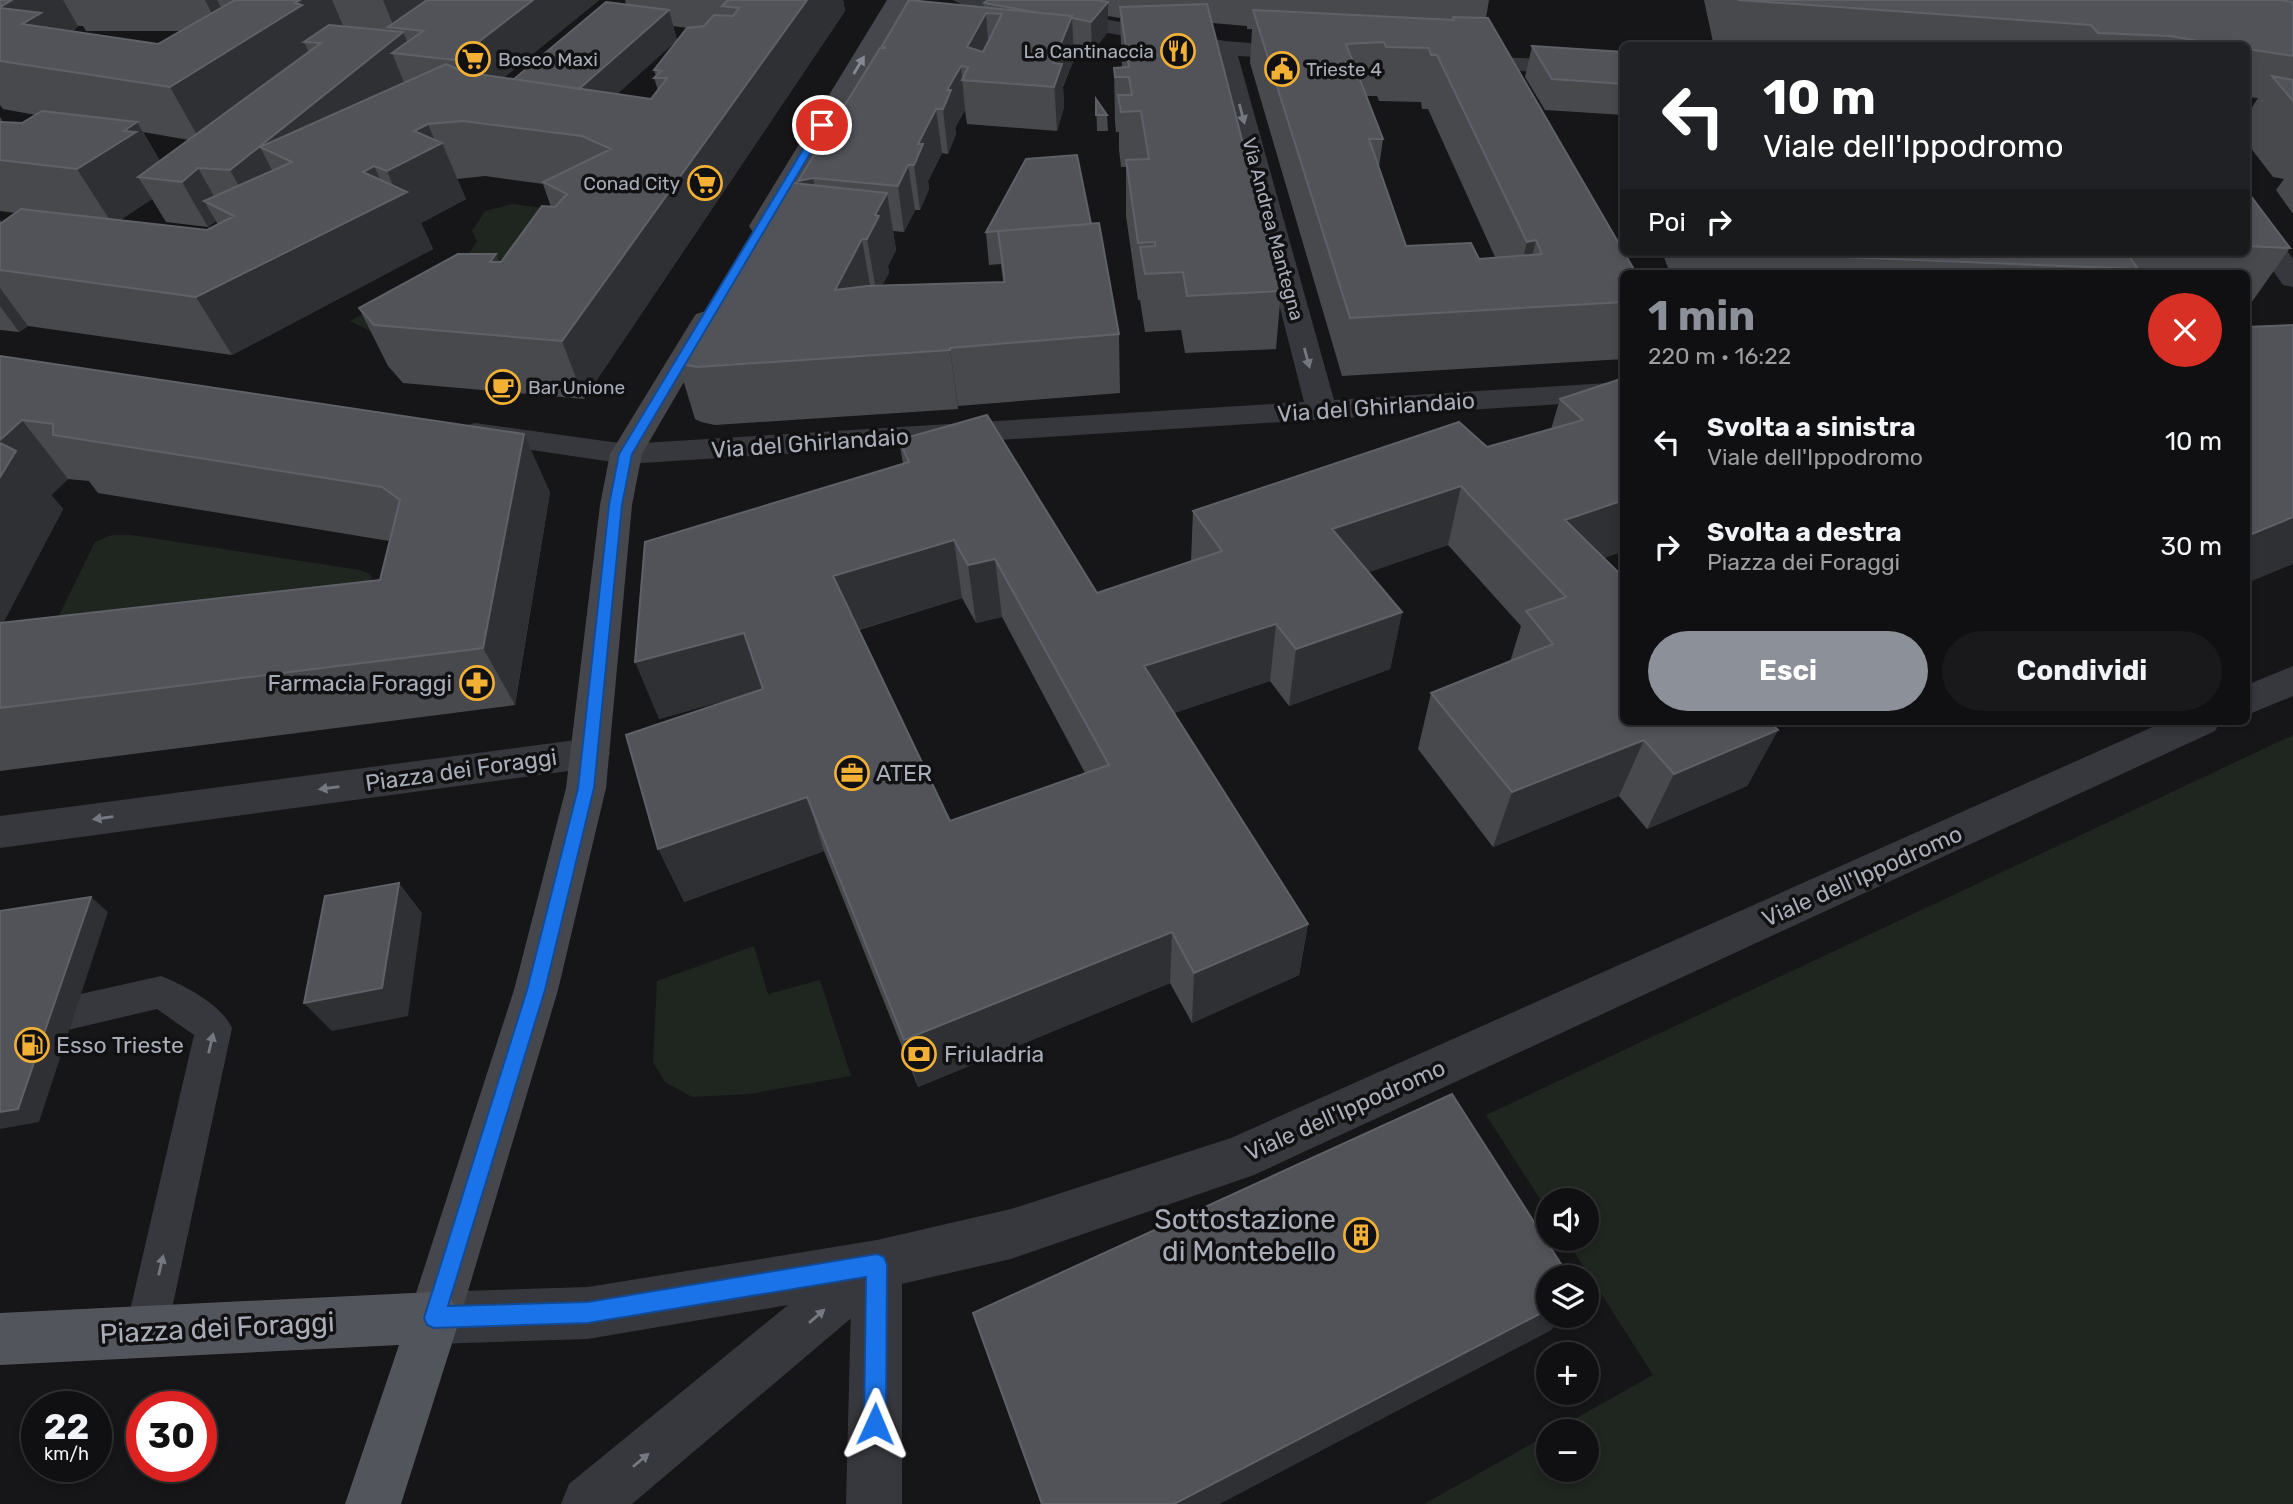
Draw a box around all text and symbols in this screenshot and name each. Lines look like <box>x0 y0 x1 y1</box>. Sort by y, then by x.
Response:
restaurant icon: La Cantinaccia <box>1159 32 1197 70</box>
supermarket icon: Bosco Maxi <box>454 40 492 78</box>
place label: La Cantinaccia <box>1024 40 1154 63</box>
place label: Bosco Maxi <box>498 48 598 71</box>
public building icon: Trieste 4 <box>1263 50 1301 88</box>
one-way arrow <box>852 55 864 75</box>
place label: Trieste 4 <box>1306 58 1382 81</box>
text: 10 m <box>1763 68 1876 126</box>
icon: left <box>1648 70 1739 161</box>
pin <box>792 95 852 155</box>
one-way arrow <box>1238 104 1248 125</box>
icon: arrive <box>803 106 841 144</box>
text: Viale dell'Ippodromo <box>1763 127 2064 165</box>
street label: Via Andrea Mantegna <box>1238 135 1308 323</box>
supermarket icon: Conad City <box>686 164 724 202</box>
place label: Conad City <box>583 172 680 195</box>
icon: right <box>1700 203 1738 241</box>
text: Poi <box>1648 207 1686 238</box>
text: 1 min <box>1648 291 1755 341</box>
button: close <box>2148 293 2222 367</box>
text: 220 m · 16:22 <box>1648 342 1791 370</box>
one-way arrow <box>1302 347 1313 369</box>
cafe icon: Bar Unione <box>484 368 522 406</box>
place label: Bar Unione <box>528 376 625 399</box>
street label: Via del Ghirlandaio <box>1276 386 1476 428</box>
text: Svolta a sinistra <box>1707 412 1916 443</box>
street label: Via del Ghirlandaio <box>710 422 910 464</box>
icon: left <box>1648 423 1686 461</box>
text: 10 m <box>2165 426 2222 457</box>
text: Viale dell'Ippodromo <box>1707 443 1923 471</box>
text: Svolta a destra <box>1707 517 1902 548</box>
icon: right <box>1648 528 1686 566</box>
text: 30 m <box>2160 531 2222 562</box>
text: Piazza dei Foraggi <box>1707 548 1900 576</box>
button: Esci <box>1648 631 1928 711</box>
button: Condividi <box>1942 631 2222 711</box>
pharmacy icon: Farmacia Foraggi <box>458 664 496 702</box>
place label: Farmacia Foraggi <box>267 669 452 697</box>
street label: Piazza dei Foraggi <box>363 743 559 797</box>
office icon: ATER <box>833 754 871 792</box>
place label: ATER <box>876 759 932 787</box>
one-way arrow <box>318 783 340 794</box>
one-way arrow <box>92 813 114 824</box>
street label: Viale dell'Ippodromo <box>1758 819 1966 933</box>
fuel station icon: Esso Trieste <box>13 1026 51 1064</box>
place label: Esso Trieste <box>56 1031 184 1059</box>
one-way arrow <box>205 1032 216 1054</box>
bank icon: Friuladria <box>900 1035 938 1073</box>
place label: Friuladria <box>944 1040 1044 1068</box>
street label: Viale dell'Ippodromo <box>1241 1053 1449 1167</box>
map controls <box>1536 1188 1599 1482</box>
button: sound <box>1536 1188 1599 1251</box>
place label: Sottostazione di Montebello <box>1154 1203 1336 1268</box>
building icon: Sottostazione di Montebello <box>1342 1216 1380 1254</box>
one-way arrow <box>155 1254 166 1276</box>
button: layers <box>1536 1265 1599 1328</box>
street label: Piazza dei Foraggi <box>99 1305 335 1351</box>
one-way arrow <box>809 1309 826 1324</box>
button: + <box>1536 1342 1599 1405</box>
position arrow <box>838 1387 912 1461</box>
speed limit sign: 30 <box>126 1391 217 1482</box>
text: 22 <box>44 1406 89 1448</box>
button: − <box>1536 1419 1599 1482</box>
text: km/h <box>44 1443 89 1465</box>
one-way arrow <box>633 1453 650 1468</box>

